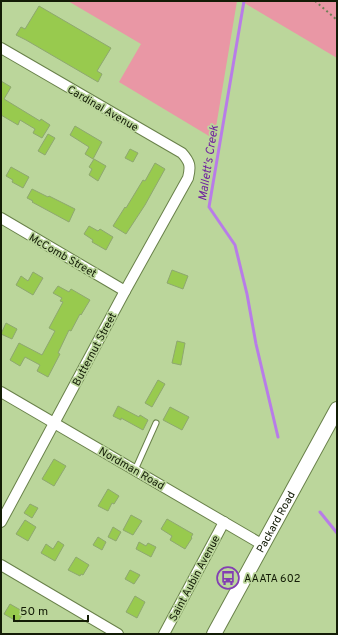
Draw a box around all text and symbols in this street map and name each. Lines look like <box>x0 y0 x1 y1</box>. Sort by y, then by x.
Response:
street label: Cardinal Avenue <box>64 83 141 135</box>
water label: Mallett's Creek <box>195 123 223 202</box>
street label: McComb Street <box>26 231 99 281</box>
street label: Butternut Street <box>70 310 120 389</box>
street label: Nordman Road <box>96 444 167 493</box>
street label: Packard Road <box>254 489 299 555</box>
street label: Saint Aubin Avenue <box>166 533 223 624</box>
bus stop icon: AAATA 602 <box>215 565 241 591</box>
place label: AAATA 602 <box>244 572 300 586</box>
scale bar <box>14 597 88 623</box>
text: 50 m <box>20 604 48 620</box>

